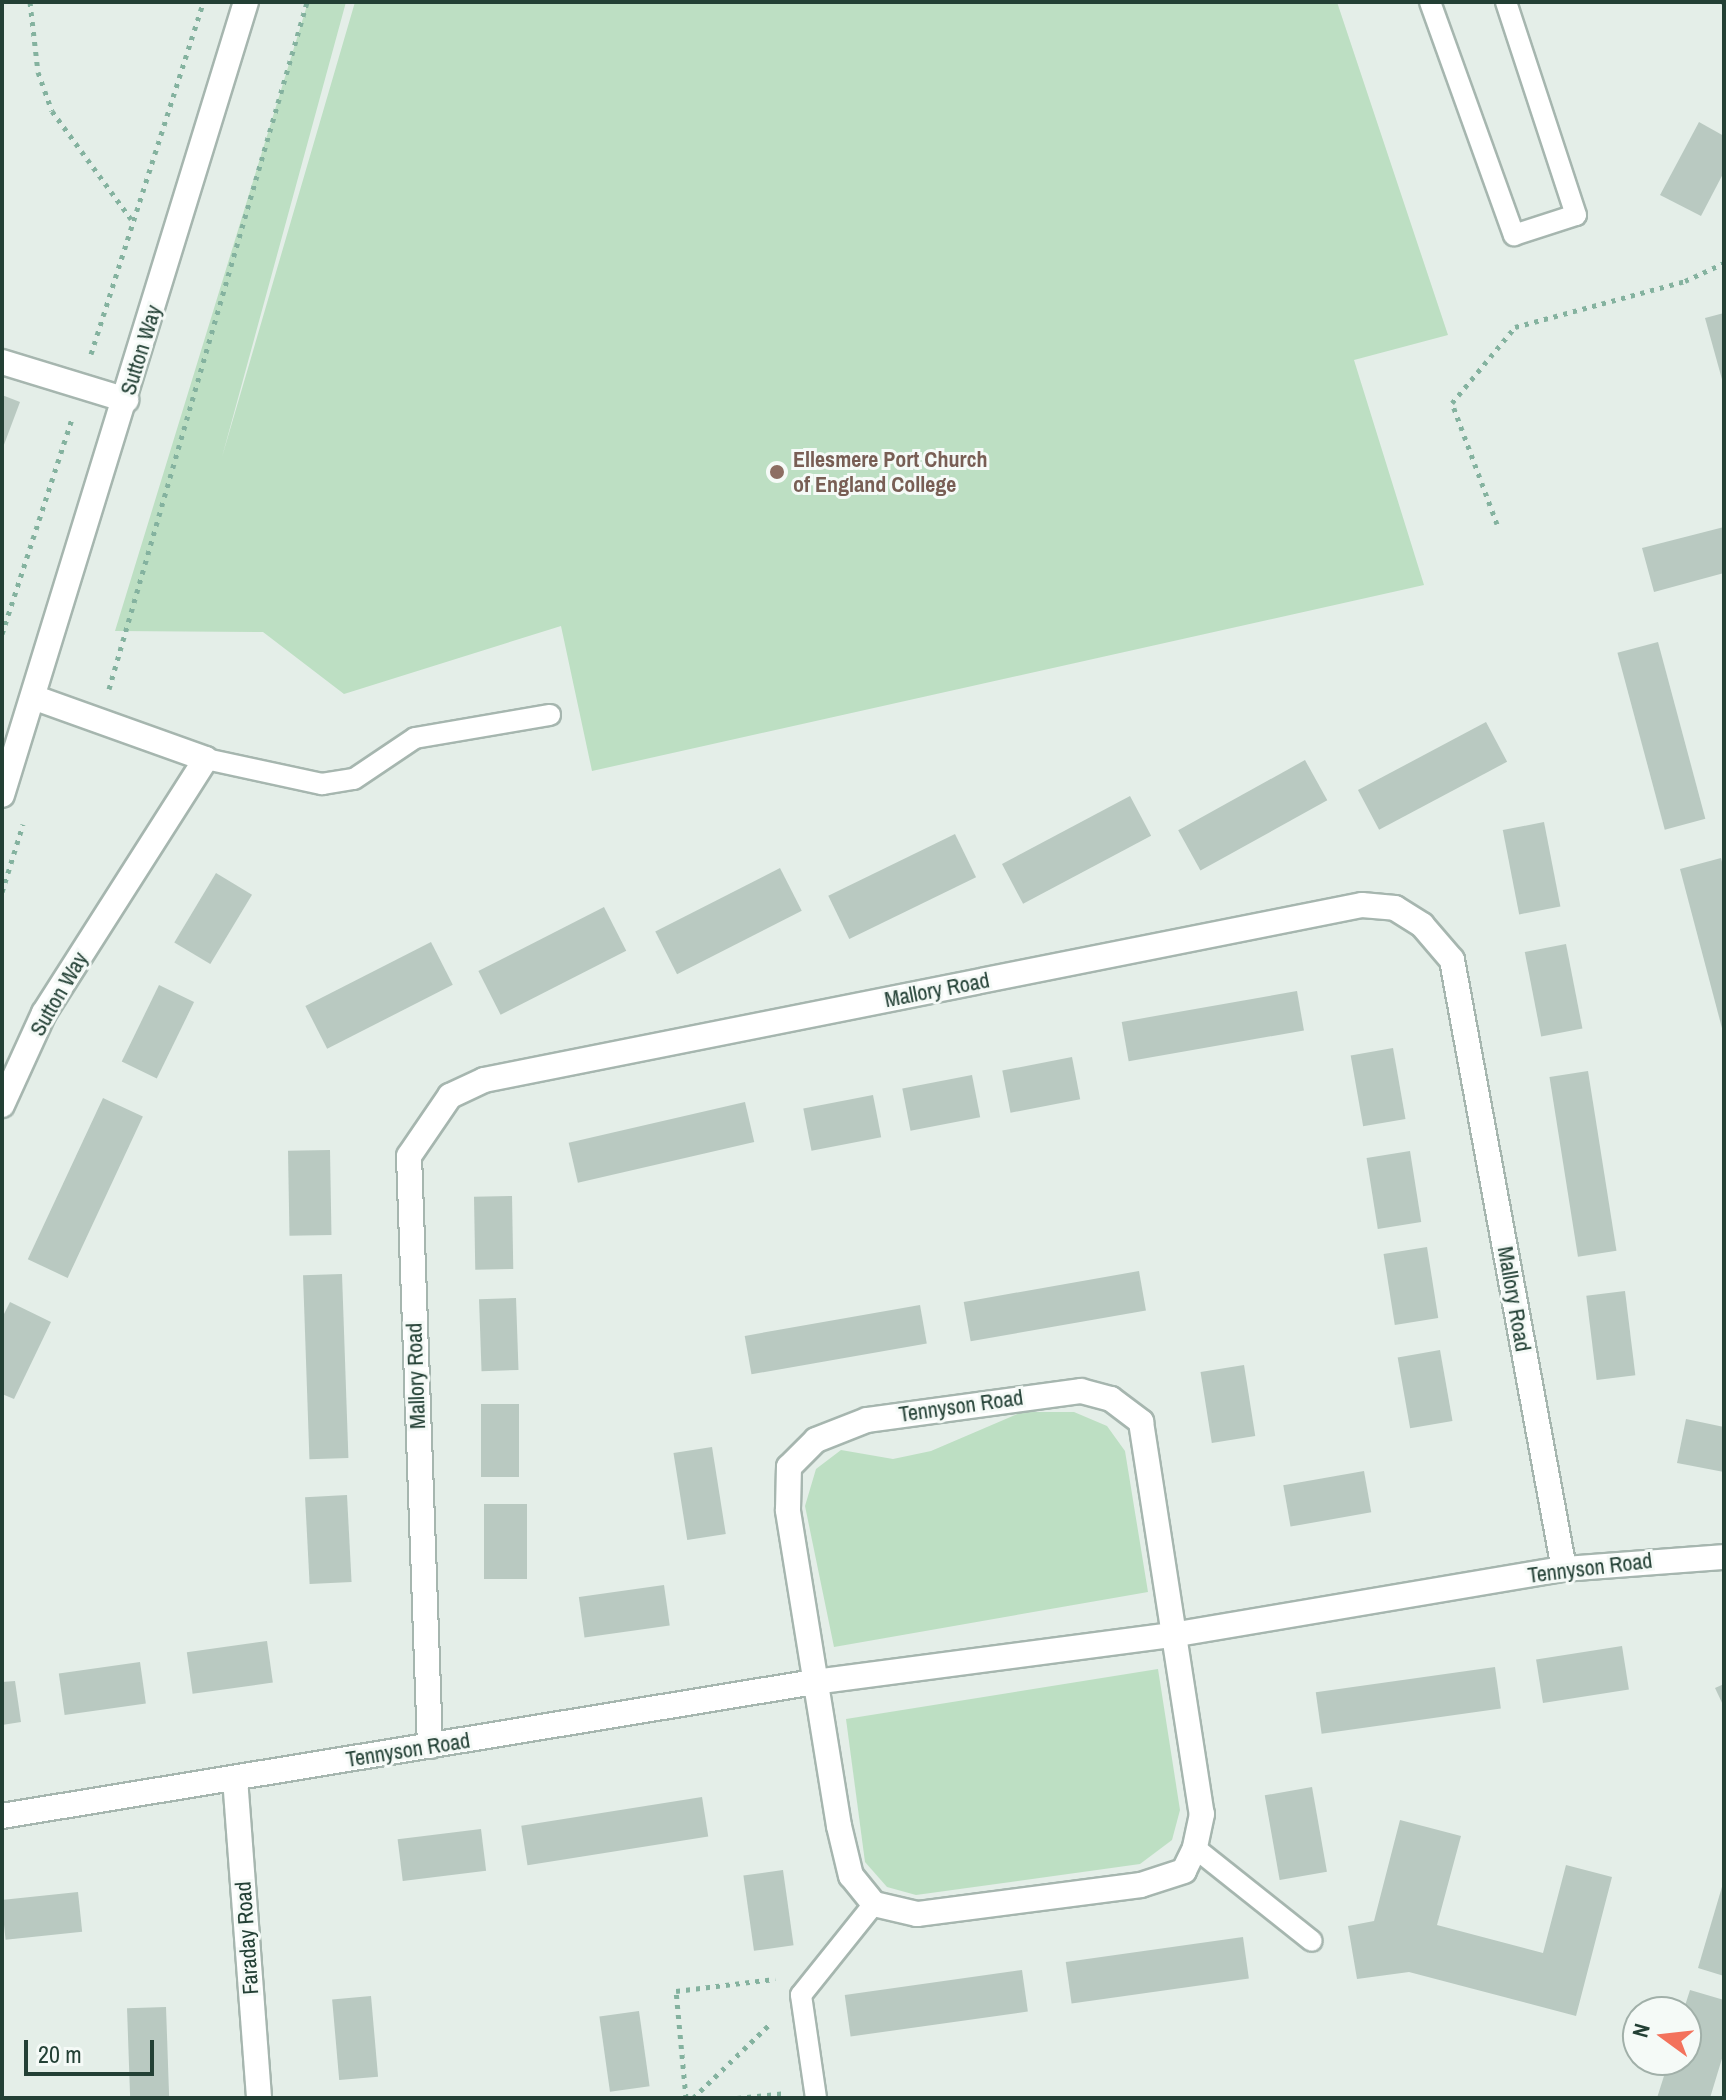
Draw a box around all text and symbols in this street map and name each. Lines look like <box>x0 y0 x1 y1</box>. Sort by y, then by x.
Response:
street label: Sutton Way <box>115 302 167 398</box>
place label: Ellesmere Port Church of England College <box>793 446 988 498</box>
marker: Ellesmere Port Church of England College <box>768 463 786 481</box>
street label: Sutton Way <box>24 947 94 1041</box>
street label: Mallory Road <box>882 967 992 1013</box>
street label: Mallory Road <box>1492 1244 1536 1354</box>
street label: Mallory Road <box>401 1322 431 1430</box>
street label: Tennyson Road <box>897 1384 1025 1428</box>
street label: Tennyson Road <box>1526 1547 1654 1589</box>
street label: Tennyson Road <box>344 1727 472 1773</box>
street label: Faraday Road <box>230 1881 264 1995</box>
north arrow <box>1622 1996 1702 2076</box>
text: N <box>1625 2020 1657 2040</box>
scale bar <box>28 2024 158 2074</box>
text: 20 m <box>38 2038 82 2070</box>

